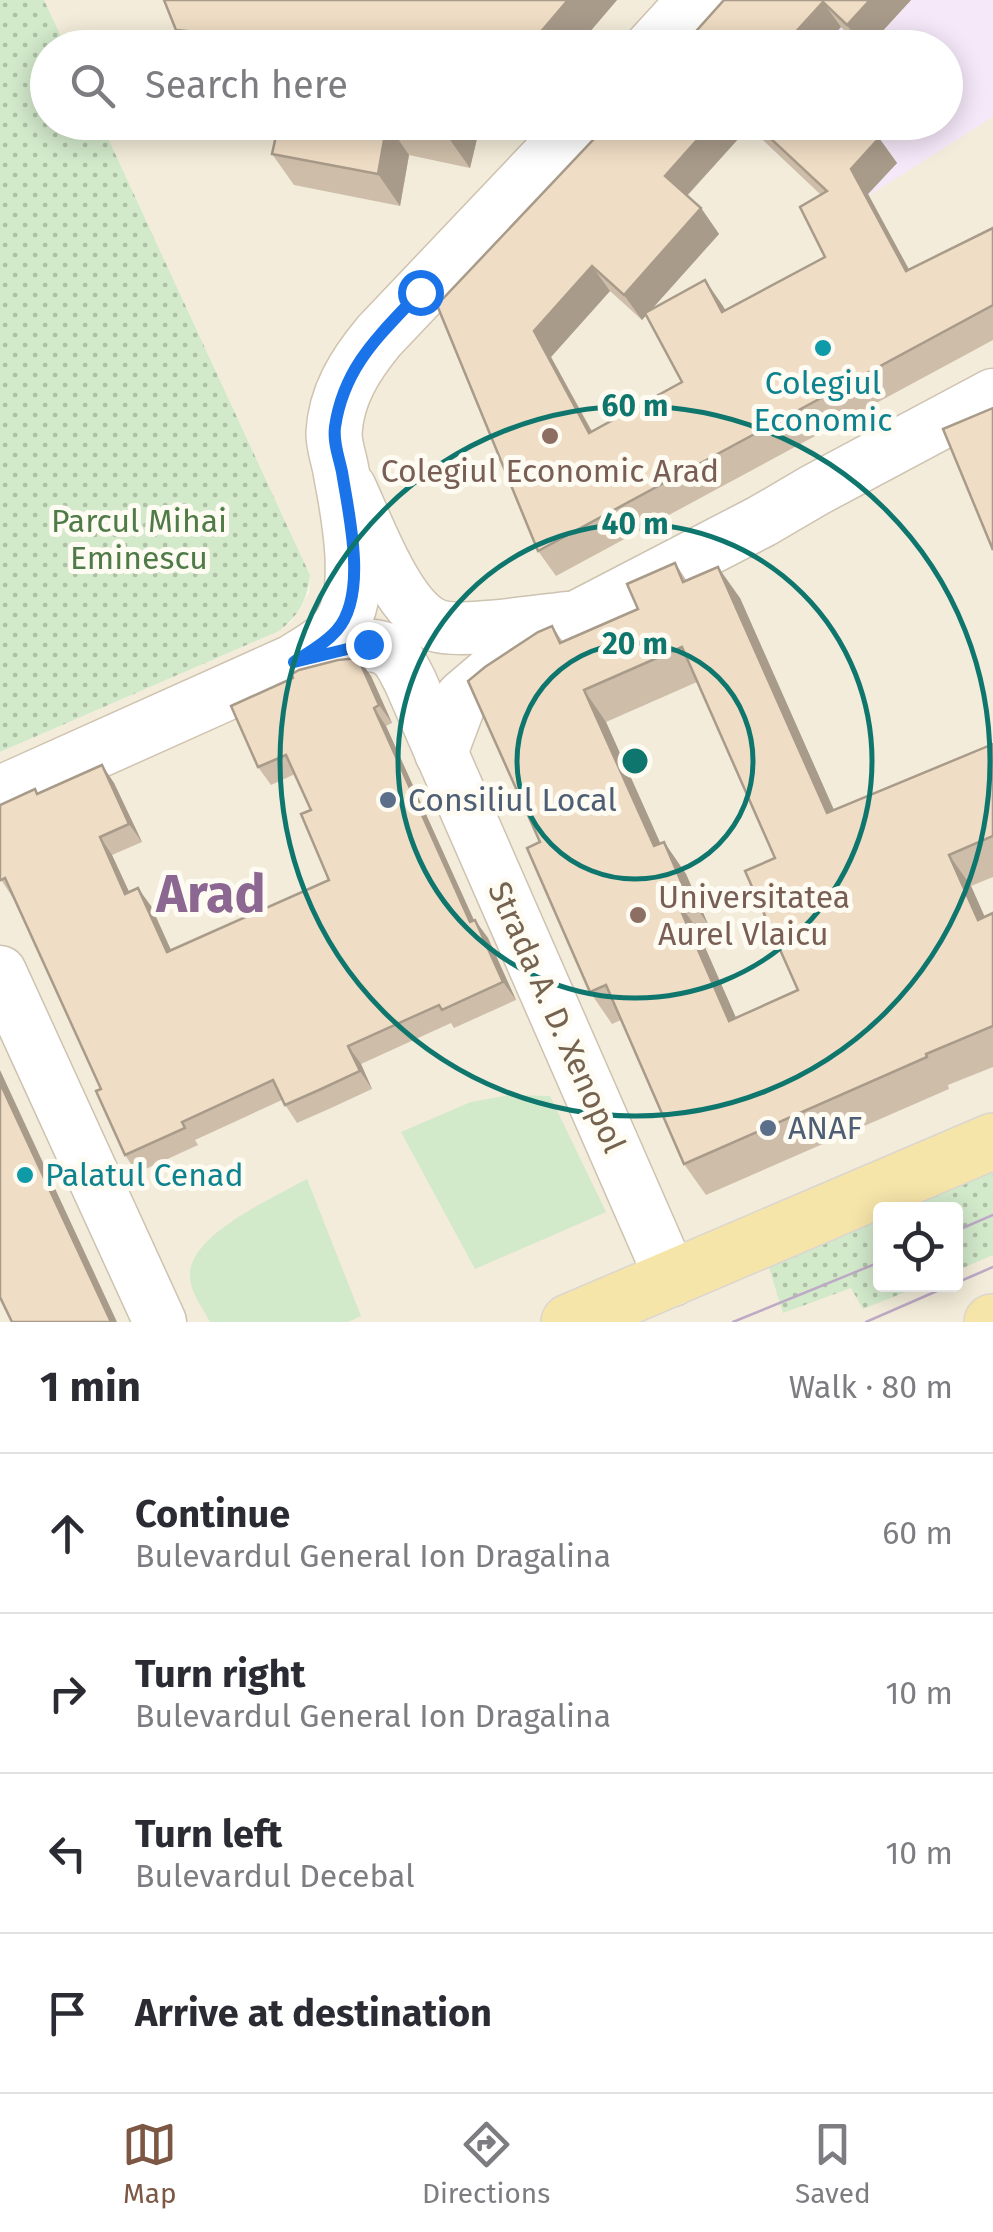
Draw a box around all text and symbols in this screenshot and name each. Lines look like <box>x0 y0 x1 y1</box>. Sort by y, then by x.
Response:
search box <box>30 30 963 140</box>
icon: search <box>65 58 120 113</box>
text: Search here <box>145 62 348 108</box>
route start <box>398 270 444 316</box>
marker: Colegiul Economic <box>812 337 834 359</box>
place label: Colegiul Economic <box>753 364 893 439</box>
text: 60 m <box>602 388 668 424</box>
marker: Colegiul Economic Arad <box>539 425 561 447</box>
place label: Colegiul Economic Arad <box>381 452 719 490</box>
park label: Parcul Mihai Eminescu <box>51 502 227 577</box>
text: 40 m <box>602 506 668 542</box>
route end <box>346 622 392 668</box>
text: 20 m <box>602 626 668 662</box>
centre of rings <box>617 743 653 779</box>
place label: Consiliul Local <box>408 781 617 819</box>
marker: Consiliul Local <box>377 789 399 811</box>
district label: Arad <box>155 863 266 926</box>
street label: Strada A. D. Xenopol <box>480 876 634 1158</box>
place label: Universitatea Aurel Vlaicu <box>658 878 850 953</box>
marker: Universitatea Aurel Vlaicu <box>627 904 649 926</box>
place label: ANAF <box>788 1109 862 1147</box>
marker: ANAF <box>757 1117 779 1139</box>
place label: Palatul Cenad <box>45 1156 244 1194</box>
marker: Palatul Cenad <box>14 1164 36 1186</box>
map controls <box>873 1202 963 1292</box>
button: locate <box>873 1202 963 1292</box>
text: 1 min <box>40 1362 141 1412</box>
text: Walk · 80 m <box>789 1368 953 1406</box>
text: Continue <box>135 1491 290 1537</box>
icon: ahead <box>40 1506 95 1561</box>
text: 60 m <box>882 1514 953 1552</box>
text: Bulevardul General Ion Dragalina <box>135 1537 611 1575</box>
text: Turn right <box>135 1651 305 1697</box>
icon: right <box>40 1666 95 1721</box>
text: 10 m <box>885 1674 953 1712</box>
text: Bulevardul General Ion Dragalina <box>135 1697 611 1735</box>
text: Turn left <box>135 1811 282 1857</box>
icon: left <box>40 1826 95 1881</box>
text: 10 m <box>885 1834 953 1872</box>
text: Bulevardul Decebal <box>135 1857 415 1895</box>
icon: arrive <box>40 1986 95 2041</box>
text: Arrive at destination <box>135 1990 492 2036</box>
tab: Map <box>122 2117 177 2210</box>
tab: Directions <box>422 2117 550 2210</box>
tab: Saved <box>795 2117 871 2210</box>

